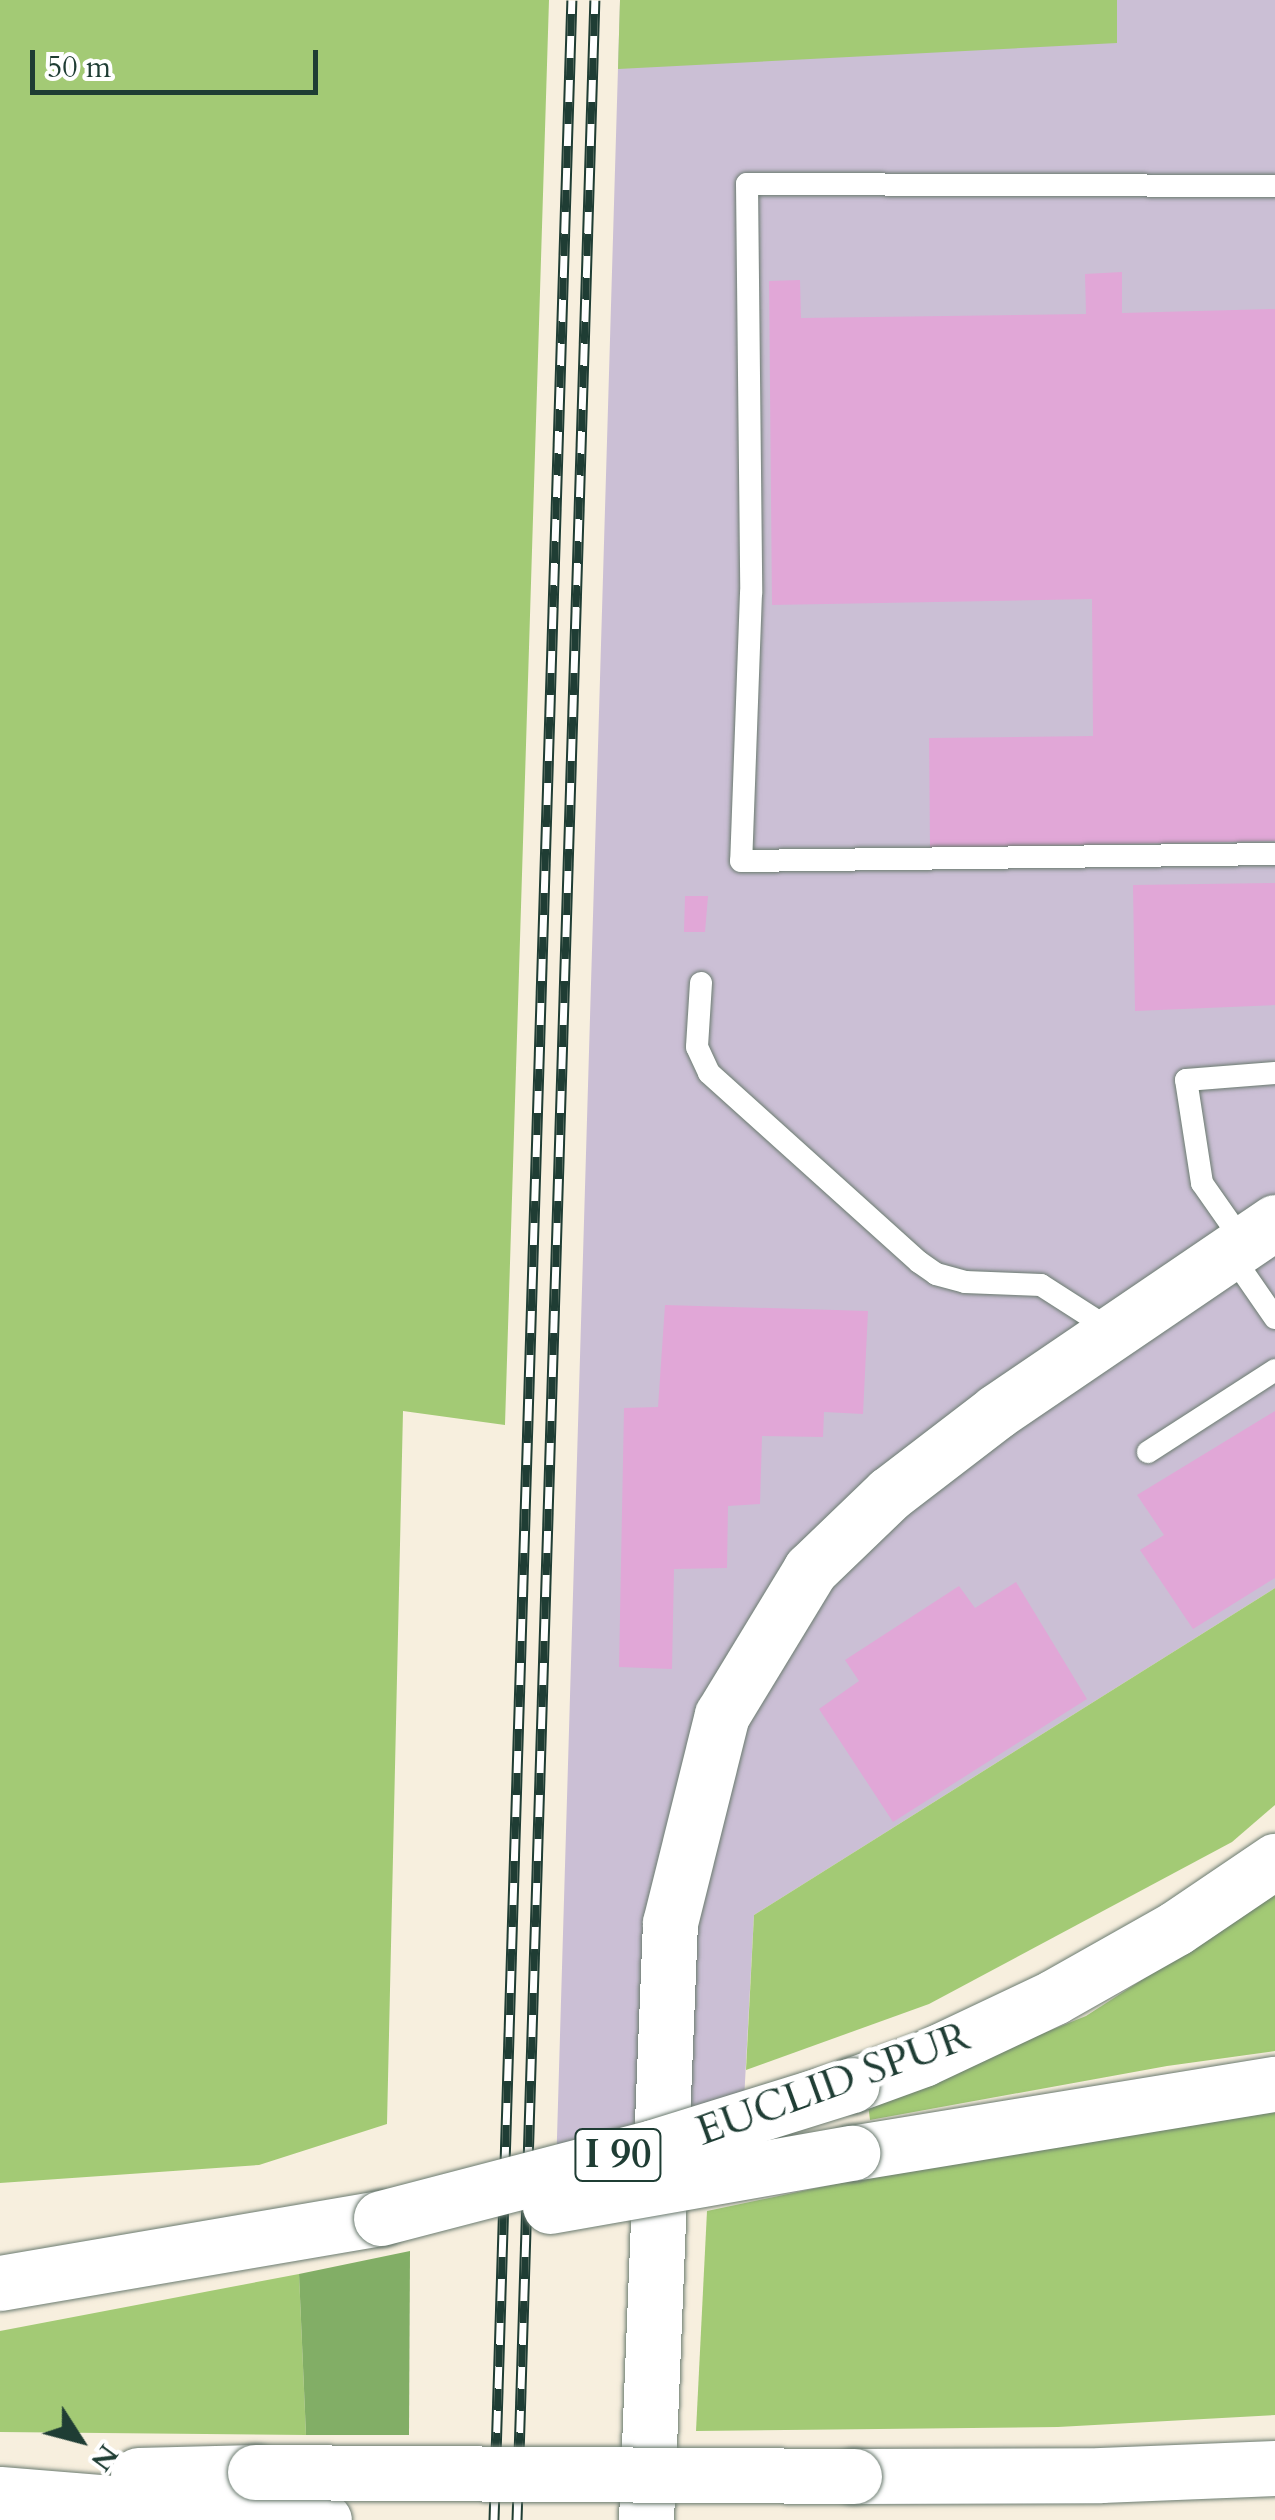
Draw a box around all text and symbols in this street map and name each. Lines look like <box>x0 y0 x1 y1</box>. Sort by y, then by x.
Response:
scale bar <box>35 30 322 92</box>
text: 50 m <box>47 47 111 88</box>
street label: EUCLID SPUR <box>690 2011 976 2157</box>
road number: I 90 <box>573 2120 663 2190</box>
north arrow <box>30 2390 130 2490</box>
text: N <box>82 2437 127 2479</box>

